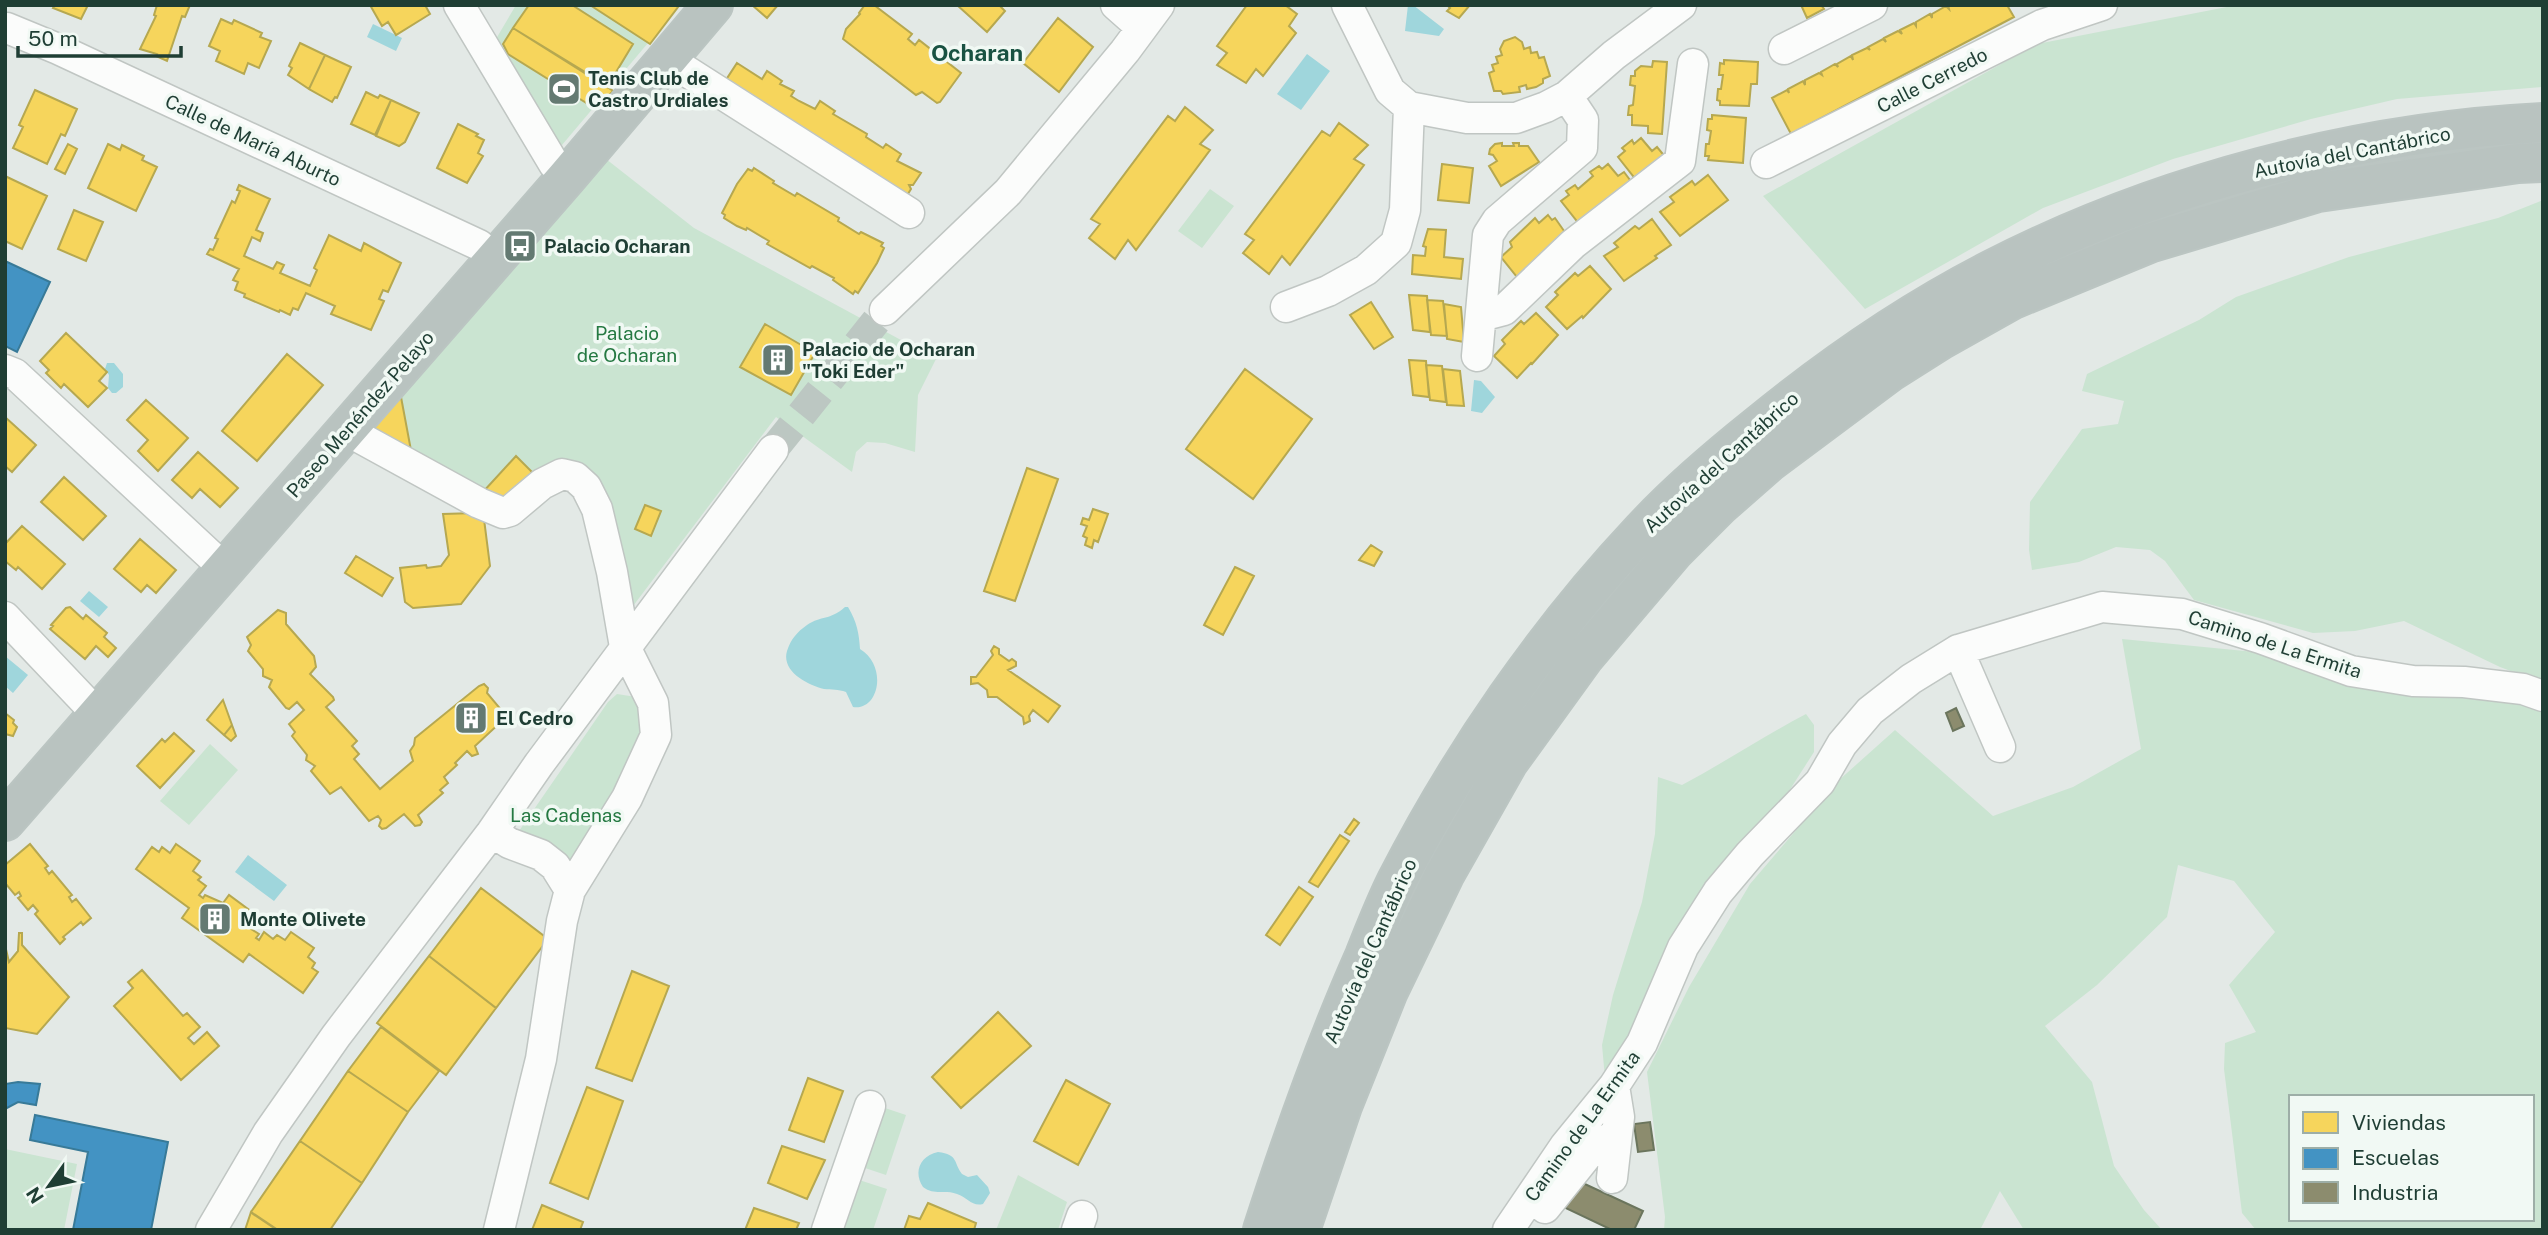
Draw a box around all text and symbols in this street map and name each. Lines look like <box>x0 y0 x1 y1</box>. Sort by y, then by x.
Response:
scale bar <box>18 14 180 58</box>
text: 50 m <box>28 26 78 51</box>
district label: Ocharan <box>931 39 1023 66</box>
street label: Calle Cerredo <box>1873 43 1991 117</box>
place label: Tenis Club de Castro Urdiales <box>588 67 729 111</box>
sports icon: Tenis Club de Castro Urdiales <box>545 70 583 108</box>
street label: Calle de María Aburto <box>162 90 344 190</box>
street label: Autovía del Cantábrico <box>2252 122 2452 182</box>
bus stop icon: Palacio Ocharan <box>501 227 539 265</box>
place label: Palacio Ocharan <box>544 235 691 257</box>
park label: Palacio de Ocharan <box>577 322 677 366</box>
street label: Paseo Menéndez Pelayo <box>282 326 438 502</box>
place label: Palacio de Ocharan "Toki Eder" <box>802 338 975 382</box>
building icon: Palacio de Ocharan "Toki Eder" <box>759 341 797 379</box>
street label: Autovía del Cantábrico <box>1639 387 1803 537</box>
street label: Camino de La Ermita <box>2186 606 2364 682</box>
building icon: El Cedro <box>452 699 490 737</box>
place label: El Cedro <box>496 707 574 729</box>
park label: Las Cadenas <box>510 804 622 826</box>
street label: Autovía del Cantábrico <box>1319 855 1421 1047</box>
building icon: Monte Olivete <box>196 900 234 938</box>
place label: Monte Olivete <box>240 908 366 930</box>
street label: Camino de La Ermita <box>1520 1046 1644 1206</box>
legend <box>2289 1095 2534 1221</box>
text: Viviendas <box>2352 1110 2446 1135</box>
text: Escuelas <box>2352 1145 2439 1170</box>
north arrow <box>14 1151 84 1221</box>
text: Industria <box>2352 1180 2438 1205</box>
text: N <box>21 1183 48 1207</box>

